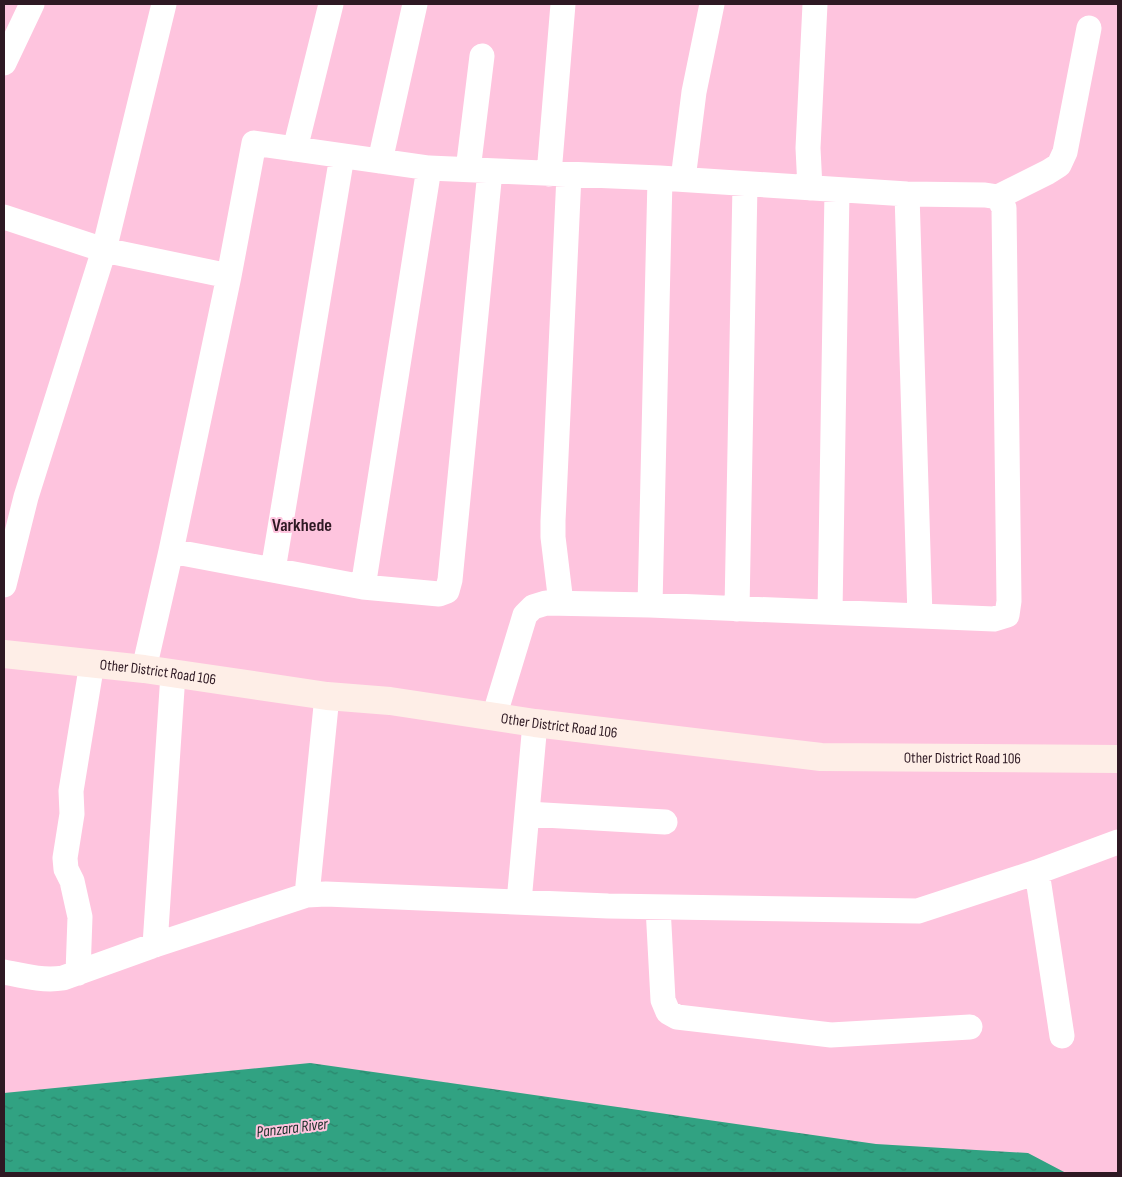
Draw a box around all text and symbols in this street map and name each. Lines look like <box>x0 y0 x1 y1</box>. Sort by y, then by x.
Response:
district label: Varkhede <box>272 515 332 536</box>
street label: Other District Road 106 <box>99 655 217 690</box>
street label: Other District Road 106 <box>500 709 618 743</box>
street label: Other District Road 106 <box>904 749 1021 768</box>
water label: Panzara River <box>255 1115 329 1142</box>

